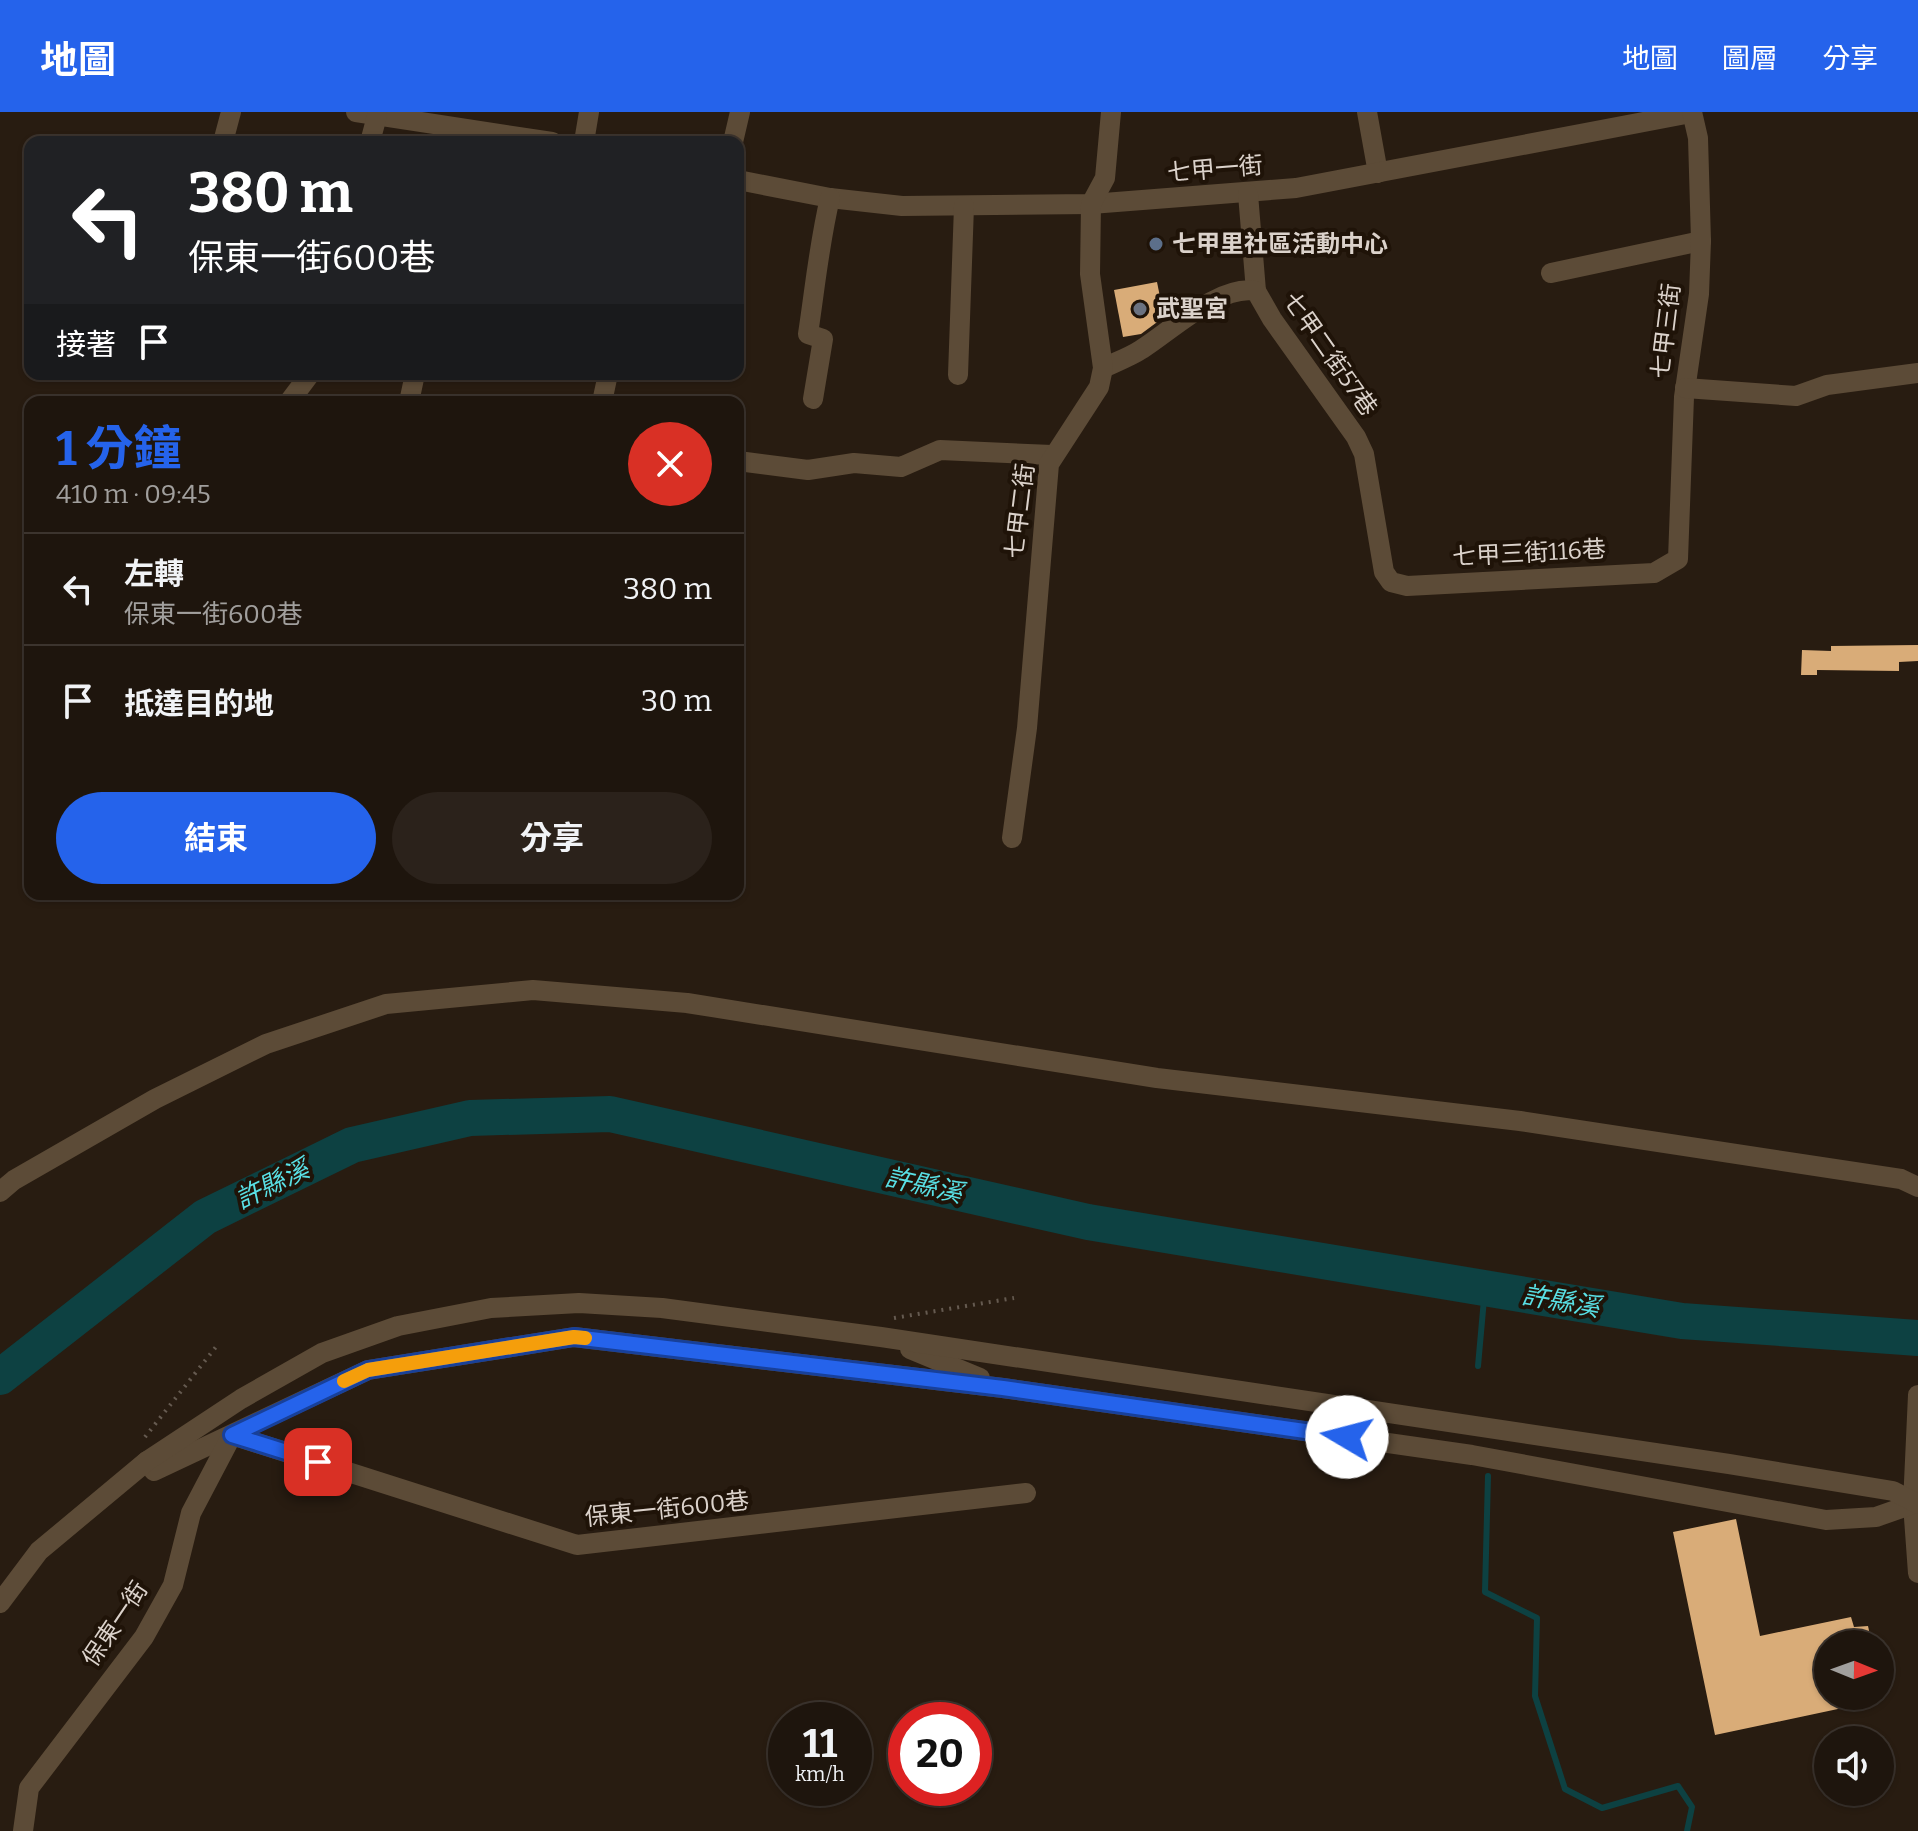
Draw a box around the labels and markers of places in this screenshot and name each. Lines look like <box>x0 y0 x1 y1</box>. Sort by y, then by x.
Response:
place label: 七甲里社區活動中心 <box>1172 230 1388 258</box>
marker: 七甲里社區活動中心 <box>1147 235 1165 253</box>
place label: 武聖宮 <box>1156 295 1228 323</box>
marker: 武聖宮 <box>1131 300 1149 318</box>
pin <box>284 1428 352 1496</box>

